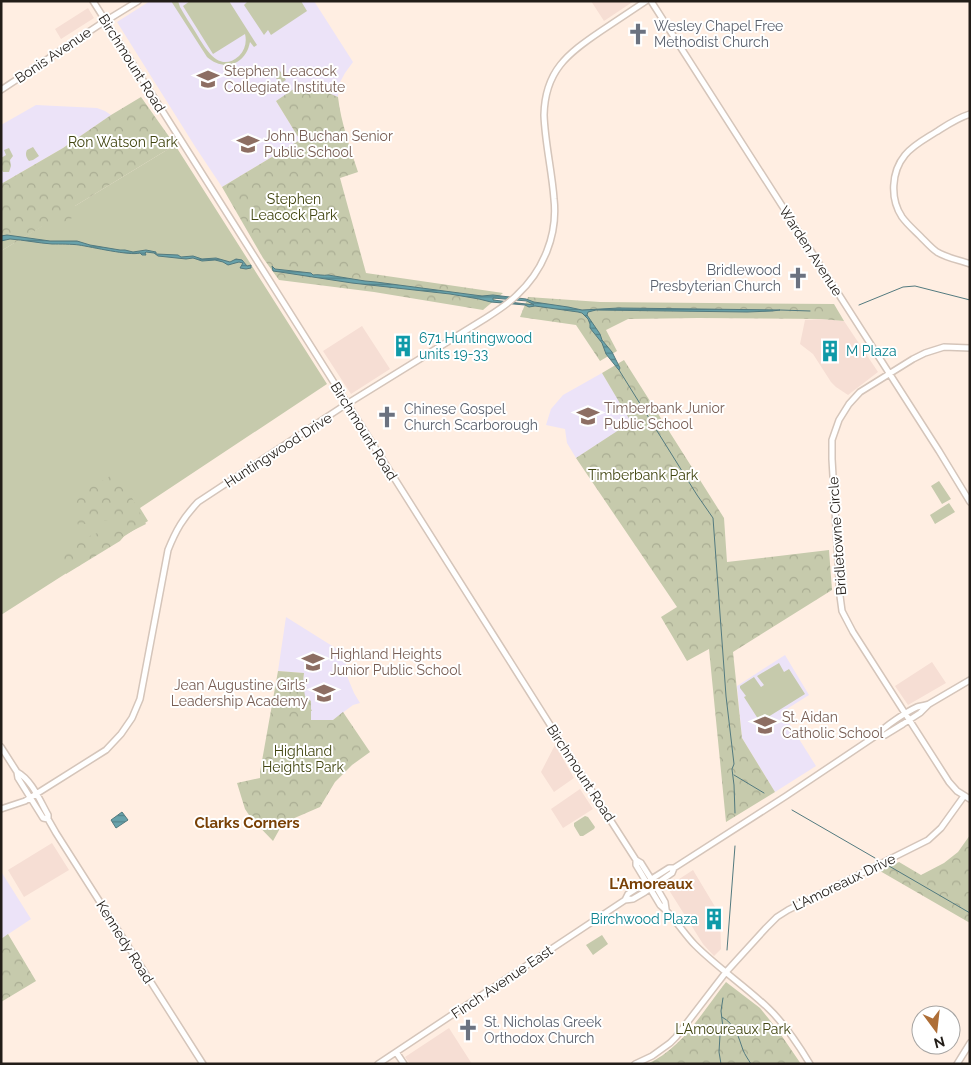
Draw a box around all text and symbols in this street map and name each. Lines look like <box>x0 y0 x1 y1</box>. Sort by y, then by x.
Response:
street label: Birchmount Road <box>95 11 169 115</box>
place label: Wesley Chapel Free Methodist Church <box>654 18 783 50</box>
church icon: Wesley Chapel Free Methodist Church <box>625 21 651 47</box>
street label: Bonis Avenue <box>12 24 94 86</box>
place label: Stephen Leacock Collegiate Institute <box>224 63 345 95</box>
school or university icon: Stephen Leacock Collegiate Institute <box>195 66 221 92</box>
place label: John Buchan Senior Public School <box>264 128 393 160</box>
school or university icon: John Buchan Senior Public School <box>235 131 261 157</box>
park label: Ron Watson Park <box>68 134 179 150</box>
park label: Stephen Leacock Park <box>250 191 338 223</box>
street label: Warden Avenue <box>776 203 846 299</box>
place label: Bridlewood Presbyterian Church <box>650 262 781 294</box>
church icon: Bridlewood Presbyterian Church <box>785 265 811 291</box>
place label: 671 Huntingwood units 19-33 <box>419 330 532 362</box>
building icon: 671 Huntingwood units 19-33 <box>390 333 416 359</box>
building icon: M Plaza <box>817 338 843 364</box>
place label: M Plaza <box>846 343 897 359</box>
street label: Birchmount Road <box>327 379 401 483</box>
place label: Timberbank Junior Public School <box>604 400 725 432</box>
place label: Chinese Gospel Church Scarborough <box>404 401 538 433</box>
school or university icon: Timberbank Junior Public School <box>575 403 601 429</box>
church icon: Chinese Gospel Church Scarborough <box>374 404 400 430</box>
street label: Huntingwood Drive <box>221 409 335 491</box>
park label: Timberbank Park <box>588 467 699 483</box>
street label: Bridletowne Circle <box>825 476 849 596</box>
place label: Highland Heights Junior Public School <box>330 646 461 678</box>
school or university icon: Highland Heights Junior Public School <box>300 649 326 675</box>
place label: Jean Augustine Girls' Leadership Academy <box>171 677 308 709</box>
school or university icon: Jean Augustine Girls' Leadership Academy <box>311 680 337 706</box>
place label: St. Aidan Catholic School <box>782 709 883 741</box>
school or university icon: St. Aidan Catholic School <box>752 712 778 738</box>
street label: Birchmount Road <box>544 722 618 824</box>
park label: Highland Heights Park <box>262 743 345 775</box>
district label: Clarks Corners <box>194 814 300 832</box>
street label: L'Amoreaux Drive <box>790 850 898 914</box>
district label: L'Amoreaux <box>609 875 693 893</box>
street label: Kennedy Road <box>93 898 157 986</box>
building icon: Birchwood Plaza <box>701 906 727 932</box>
place label: Birchwood Plaza <box>591 911 698 927</box>
street label: Finch Avenue East <box>448 942 556 1022</box>
north arrow <box>911 1005 961 1055</box>
place label: St. Nicholas Greek Orthodox Church <box>484 1014 602 1046</box>
church icon: St. Nicholas Greek Orthodox Church <box>455 1017 481 1043</box>
park label: L'Amoureaux Park <box>675 1021 791 1037</box>
text: N <box>932 1033 947 1052</box>

